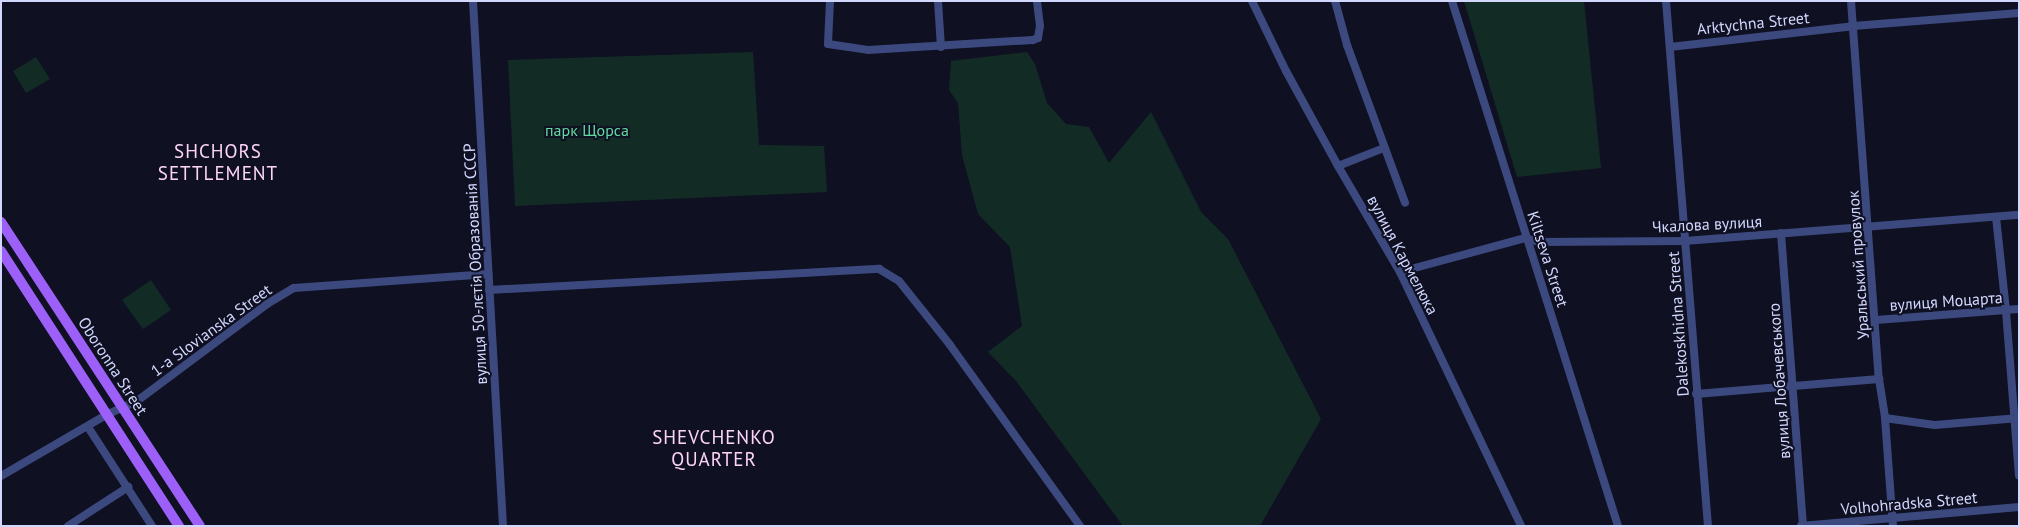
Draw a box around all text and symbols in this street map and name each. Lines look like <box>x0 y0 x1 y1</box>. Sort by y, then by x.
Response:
street label: Arktychna Street <box>1696 8 1810 38</box>
park label: парк Щорса <box>545 120 629 140</box>
district label: SHCHORS SETTLEMENT <box>157 141 279 185</box>
street label: вулиця 50-лєтія Образованія СССР <box>459 143 491 385</box>
street label: Уральський провулок <box>1843 190 1873 340</box>
street label: вулиця Кармелюка <box>1363 192 1443 318</box>
street label: Kiltseva Street <box>1524 209 1572 309</box>
street label: Чкалова вулиця <box>1651 212 1763 236</box>
street label: Dalekoskhidna Street <box>1663 251 1693 397</box>
street label: 1-a Slovianska Street <box>147 280 275 380</box>
street label: вулиця Моцарта <box>1889 287 2003 315</box>
street label: вулиця Лобачевського <box>1764 302 1794 460</box>
street label: Oboronna Street <box>74 313 152 419</box>
district label: SHEVCHENKO QUARTER <box>651 427 777 471</box>
street label: Volhohradska Street <box>1840 487 1978 519</box>

